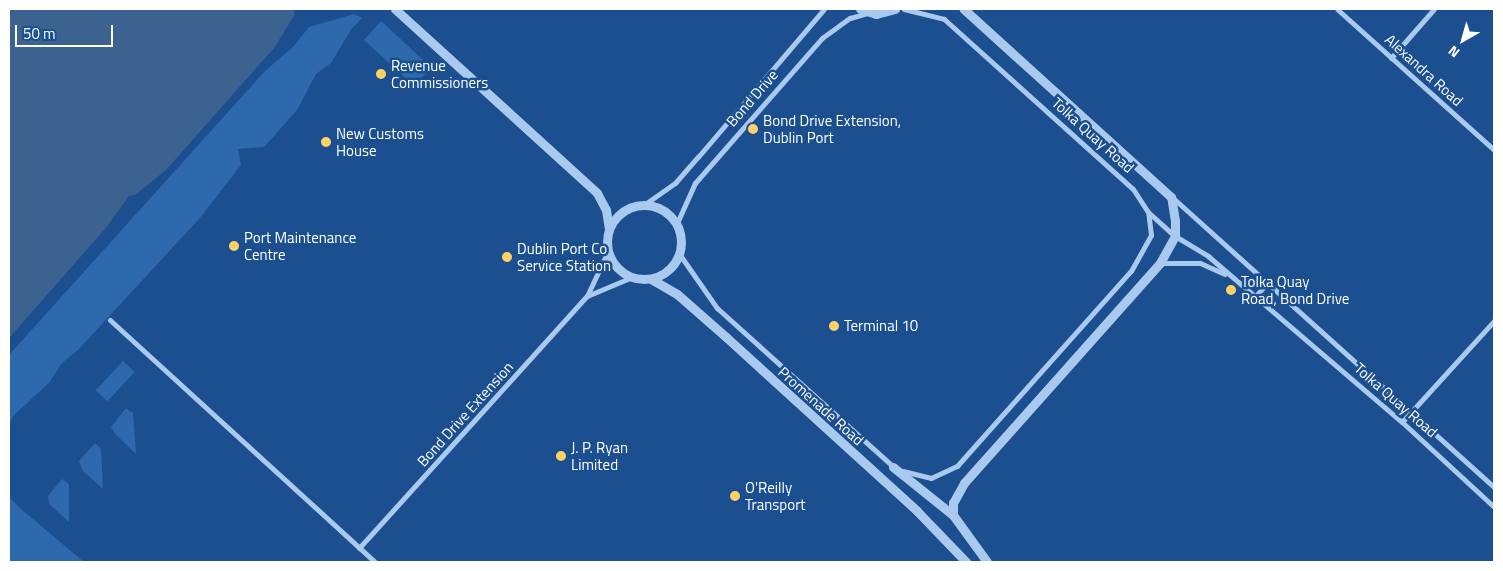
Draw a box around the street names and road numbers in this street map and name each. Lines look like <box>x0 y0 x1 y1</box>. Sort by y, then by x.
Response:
street label: Alexandra Road <box>1381 30 1467 110</box>
street label: Bond Drive <box>722 66 782 130</box>
street label: Tolka Quay Road <box>1048 93 1138 177</box>
street label: Bond Drive Extension <box>413 358 517 470</box>
street label: Tolka Quay Road <box>1351 359 1441 441</box>
street label: Promenade Road <box>775 363 867 449</box>

